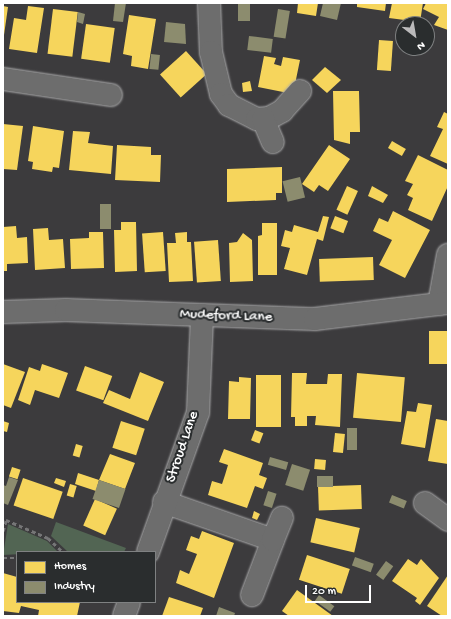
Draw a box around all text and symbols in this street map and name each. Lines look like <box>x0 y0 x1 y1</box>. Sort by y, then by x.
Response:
north arrow <box>395 16 435 56</box>
text: N <box>414 38 427 52</box>
street label: Mudeford Lane <box>179 305 273 327</box>
street label: Stroud Lane <box>162 409 204 485</box>
legend <box>16 551 156 603</box>
text: Homes <box>54 560 86 574</box>
scale bar <box>307 577 373 603</box>
text: Industry <box>54 580 95 594</box>
text: 20 m <box>312 585 336 599</box>

